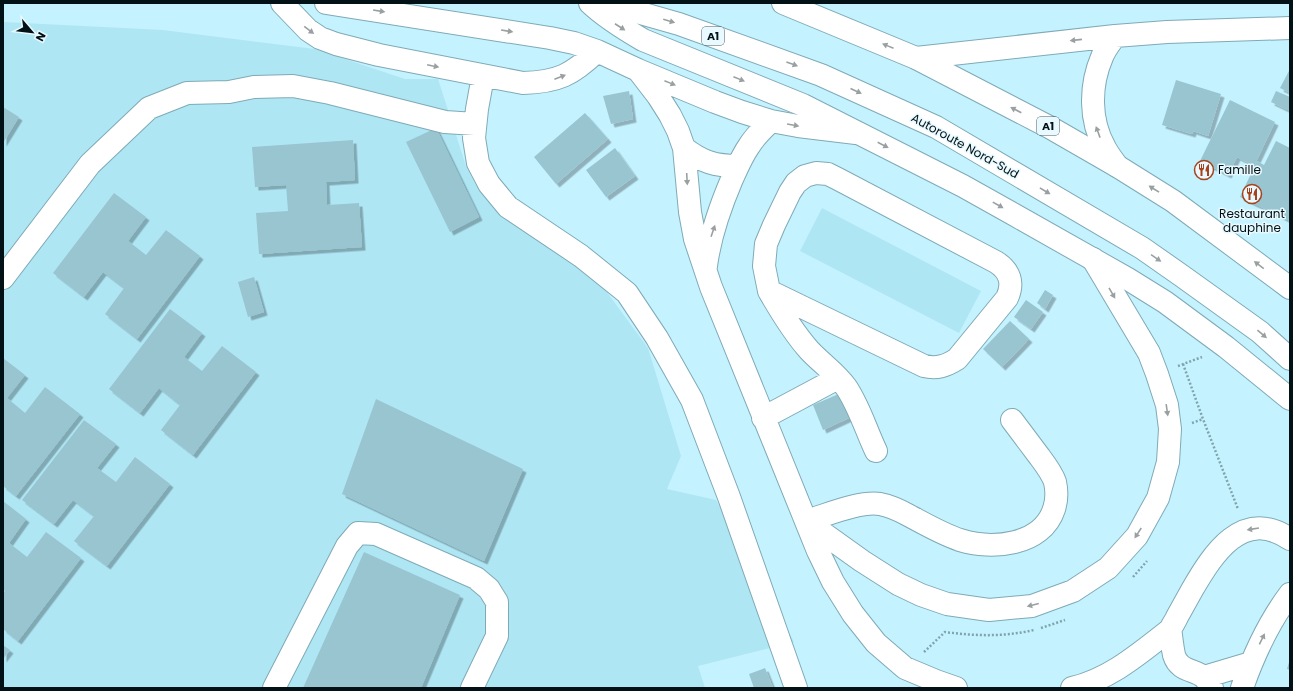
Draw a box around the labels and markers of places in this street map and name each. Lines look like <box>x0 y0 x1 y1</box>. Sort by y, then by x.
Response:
restaurant icon: Famille <box>1193 159 1215 181</box>
place label: Famille <box>1218 161 1261 178</box>
restaurant icon: Restaurant dauphine <box>1241 183 1263 205</box>
place label: Restaurant dauphine <box>1219 205 1285 236</box>

